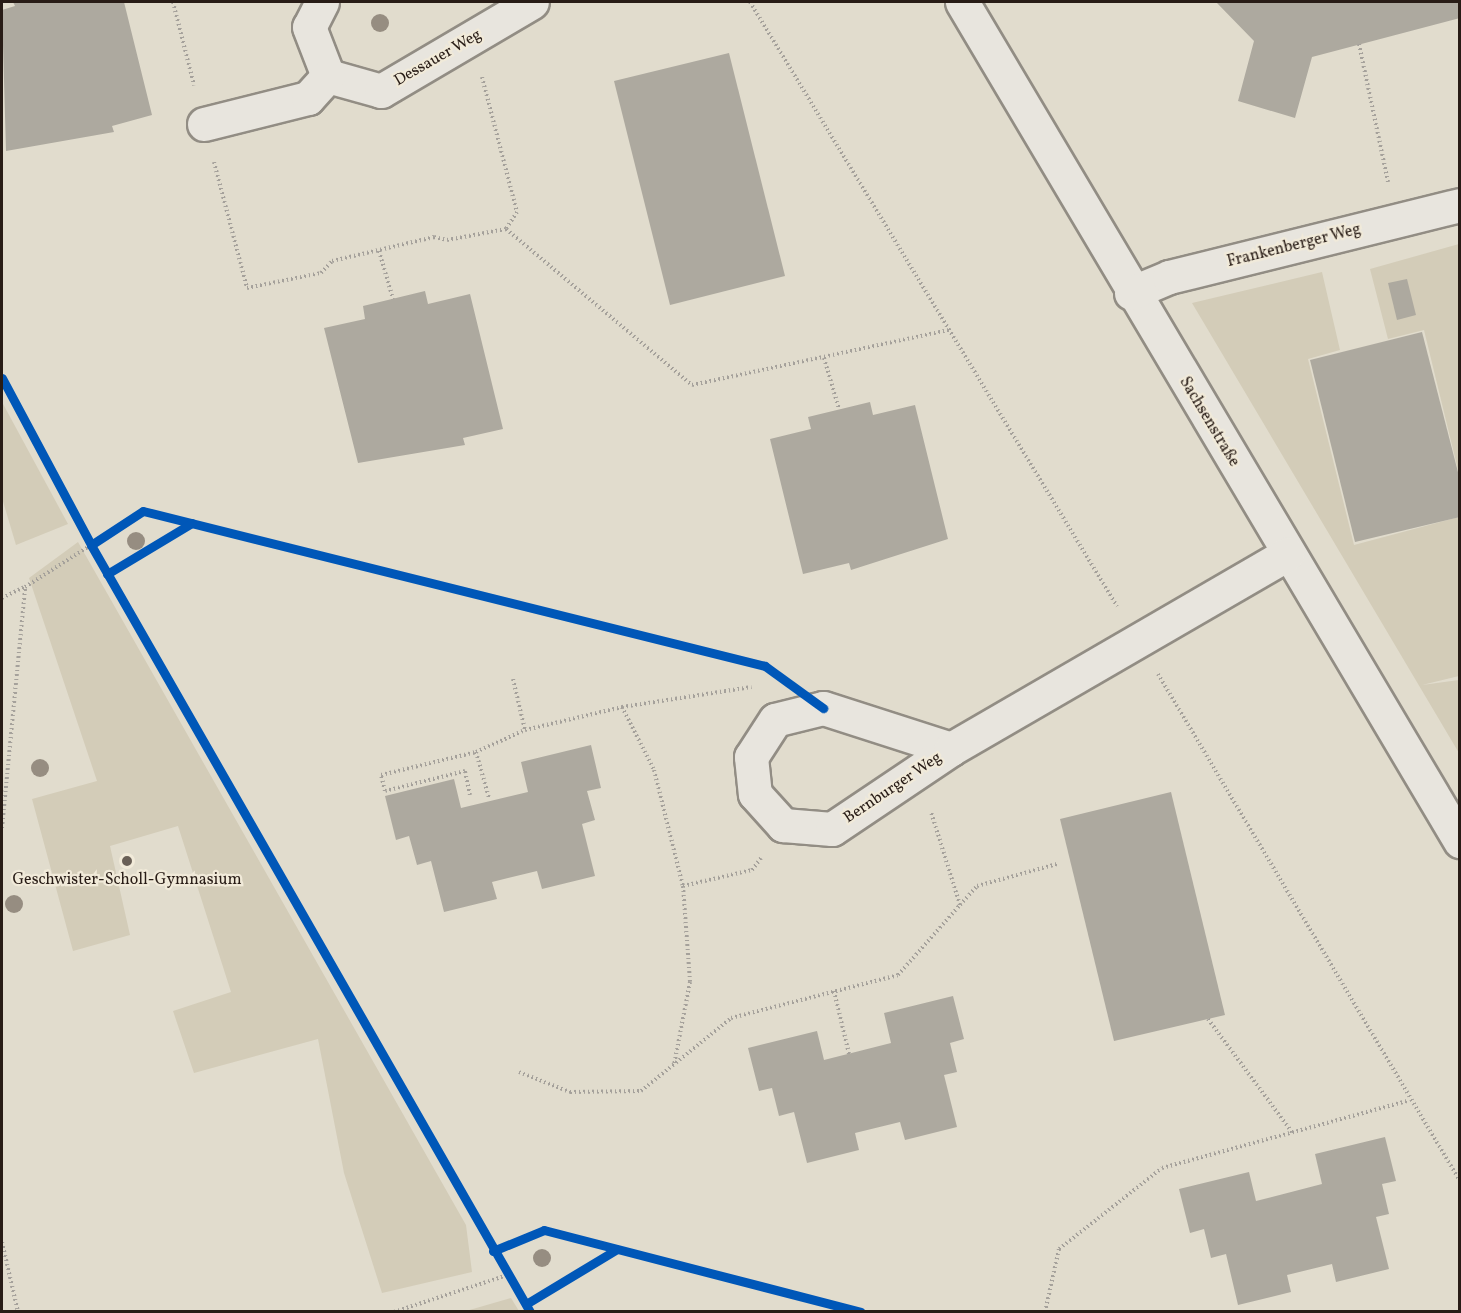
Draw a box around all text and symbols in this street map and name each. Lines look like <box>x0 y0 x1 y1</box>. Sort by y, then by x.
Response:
street label: Dessauer Weg <box>391 25 485 91</box>
street label: Frankenberger Weg <box>1225 220 1363 272</box>
street label: Sachsenstraße <box>1175 374 1243 470</box>
street label: Bernburger Weg <box>840 748 946 828</box>
marker: Geschwister-Scholl-Gymnasium <box>120 854 134 868</box>
place label: Geschwister-Scholl-Gymnasium <box>12 870 242 890</box>

